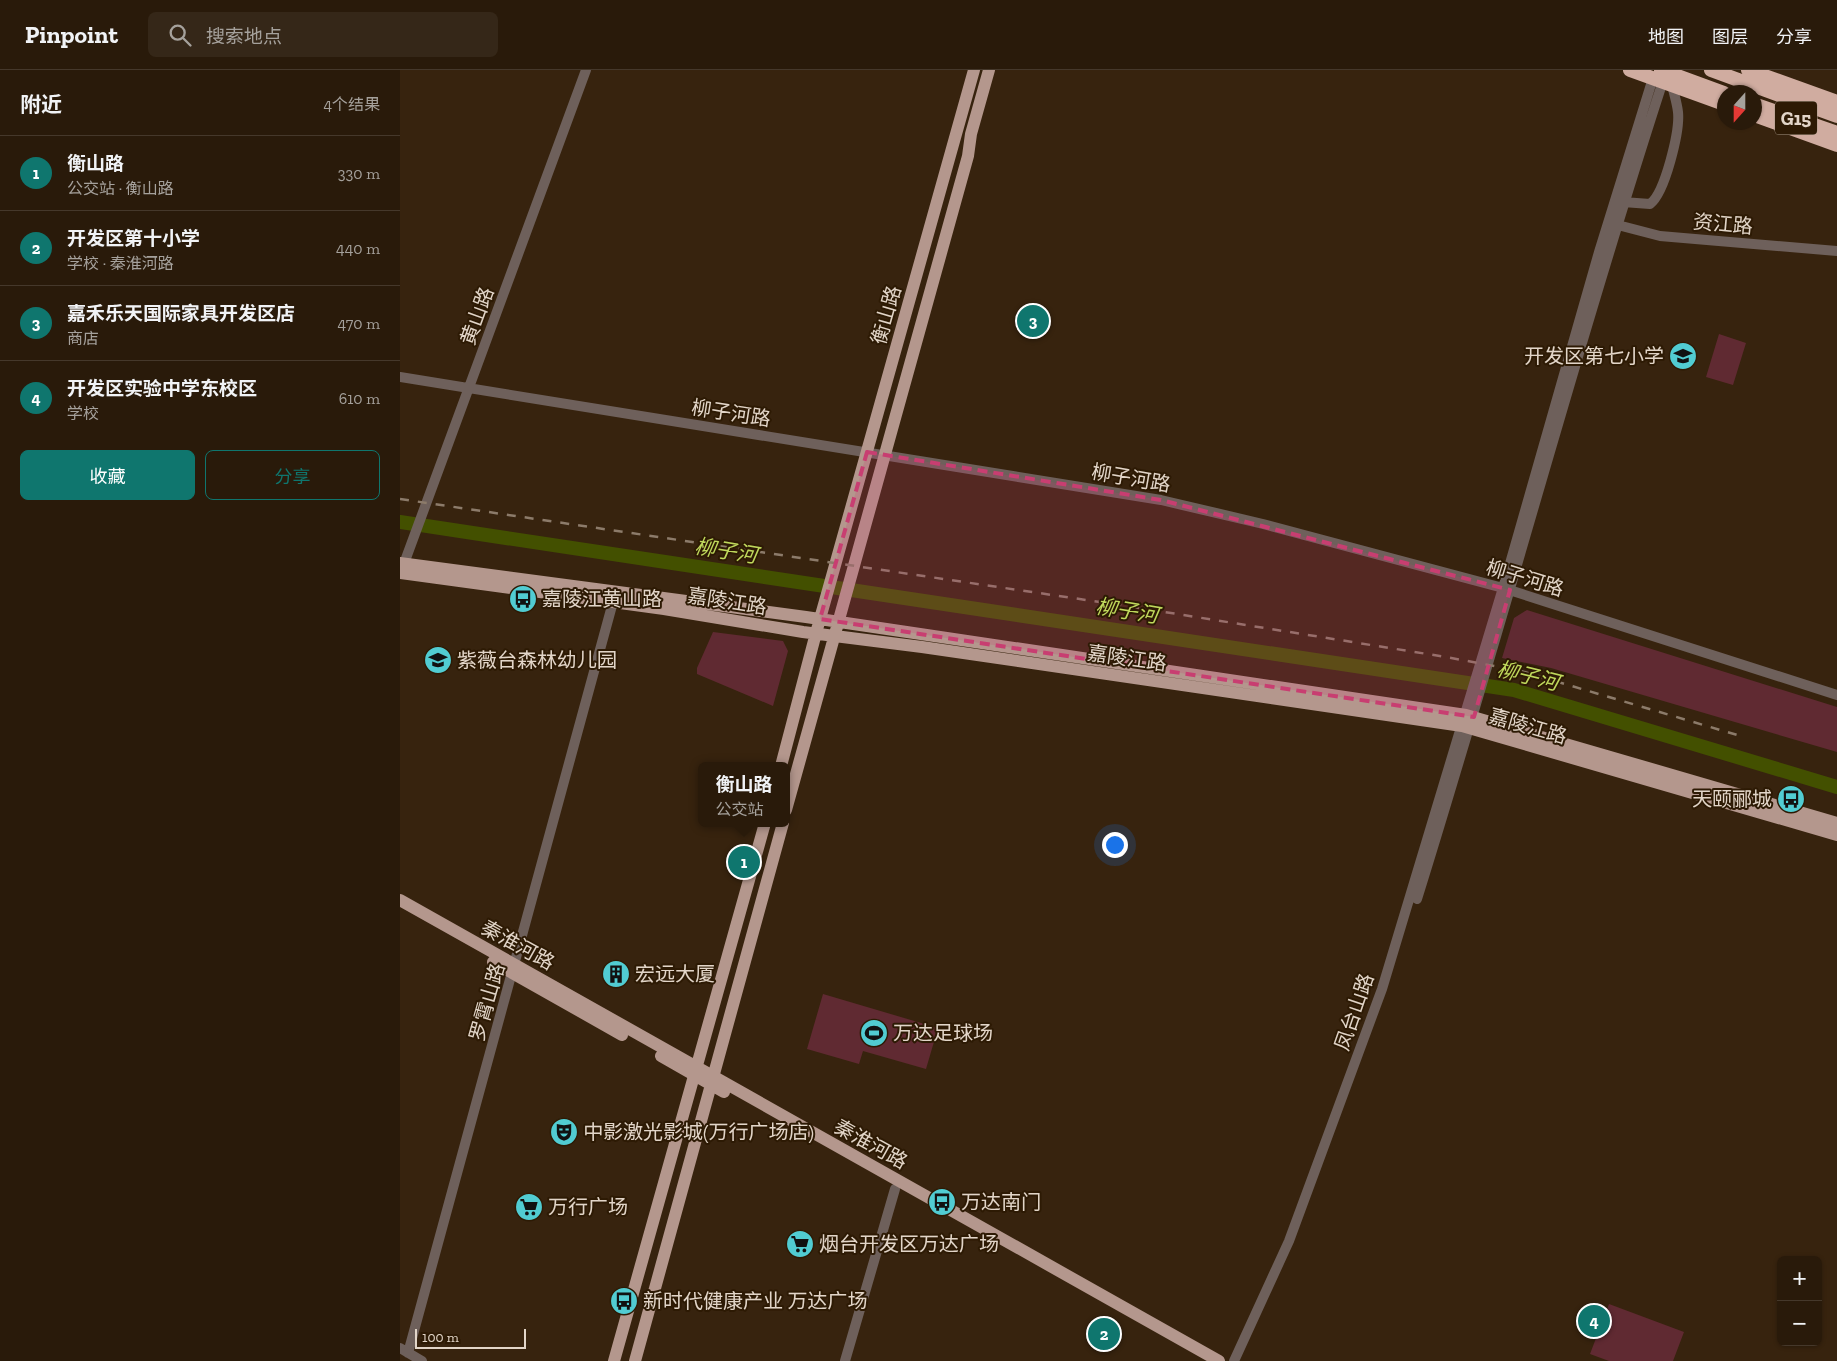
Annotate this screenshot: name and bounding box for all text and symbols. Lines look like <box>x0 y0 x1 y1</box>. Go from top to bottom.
search box <box>148 12 498 57</box>
text: Pinpoint <box>25 20 118 49</box>
icon: search <box>166 21 194 49</box>
text: 搜索地点 <box>206 25 282 48</box>
text: 地图 <box>1648 26 1684 48</box>
text: 图层 <box>1712 26 1748 48</box>
text: 分享 <box>1776 26 1812 48</box>
north arrow <box>1717 85 1762 130</box>
text: 附近 <box>20 92 62 117</box>
text: 4个结果 <box>323 95 380 114</box>
road number: G15 <box>1775 102 1817 134</box>
text: 衡山路 <box>67 152 124 175</box>
text: 1 <box>33 164 39 183</box>
text: 330 m <box>338 164 380 183</box>
text: 公交站 · 衡山路 <box>67 179 174 198</box>
street label: 资江路 <box>1692 209 1754 239</box>
text: 开发区第十小学 <box>67 227 200 250</box>
text: 2 <box>32 239 40 258</box>
text: 440 m <box>336 239 380 258</box>
text: 学校 · 秦淮河路 <box>67 254 174 273</box>
street label: 衡山路 <box>866 283 906 347</box>
street label: 黄山路 <box>455 284 499 348</box>
text: 嘉禾乐天国际家具开发区店 <box>67 302 295 325</box>
pin: 3 <box>1017 302 1049 340</box>
text: 3 <box>32 314 40 333</box>
text: 470 m <box>337 314 380 333</box>
text: 商店 <box>67 329 99 348</box>
school or university icon: 开发区第七小学 <box>1668 341 1698 371</box>
place label: 开发区第七小学 <box>1524 344 1664 368</box>
text: 开发区实验中学东校区 <box>67 377 257 400</box>
text: 4 <box>31 389 41 408</box>
text: 610 m <box>339 389 380 408</box>
street label: 柳子河路 <box>690 395 772 431</box>
text: 学校 <box>67 404 99 423</box>
button: 收藏 <box>20 450 195 500</box>
button: 分享 <box>205 450 380 500</box>
street label: 柳子河路 <box>1090 459 1172 497</box>
water label: 柳子河 <box>693 533 763 568</box>
street label: 柳子河路 <box>1483 555 1567 601</box>
street label: 嘉陵江路 <box>686 583 768 619</box>
bus stop icon: 嘉陵江黄山路 <box>508 584 538 614</box>
place label: 嘉陵江黄山路 <box>542 587 662 611</box>
water label: 柳子河 <box>1094 593 1164 628</box>
street label: 嘉陵江路 <box>1086 641 1168 675</box>
school or university icon: 紫薇台森林幼儿园 <box>423 645 453 675</box>
place label: 紫薇台森林幼儿园 <box>457 648 617 672</box>
water label: 柳子河 <box>1495 656 1566 696</box>
street label: 嘉陵江路 <box>1486 703 1570 749</box>
popup <box>698 762 790 827</box>
text: 衡山路 <box>715 773 773 796</box>
bus stop icon: 天颐郦城 <box>1776 784 1806 814</box>
place label: 天颐郦城 <box>1692 787 1772 811</box>
text: 公交站 <box>715 800 764 819</box>
your location <box>1102 832 1128 858</box>
pin: 1 <box>728 843 760 881</box>
street label: 秦淮河路 <box>477 915 559 975</box>
building icon: 宏远大厦 <box>601 959 631 989</box>
street label: 罗霄山路 <box>464 960 510 1044</box>
place label: 宏远大厦 <box>635 962 715 986</box>
street label: 凤台山路 <box>1330 970 1378 1054</box>
sports icon: 万达足球场 <box>859 1018 889 1048</box>
place label: 万达足球场 <box>893 1021 993 1045</box>
street label: 秦淮河路 <box>830 1114 912 1174</box>
theatre icon: 中影激光影城(万行广场店) <box>549 1117 579 1147</box>
place label: 中影激光影城(万行广场店) <box>583 1120 814 1144</box>
bus stop icon: 万达南门 <box>927 1187 957 1217</box>
place label: 万达南门 <box>961 1190 1041 1214</box>
supermarket icon: 万行广场 <box>514 1192 544 1222</box>
place label: 万行广场 <box>548 1195 628 1219</box>
supermarket icon: 烟台开发区万达广场 <box>785 1229 815 1259</box>
place label: 烟台开发区万达广场 <box>819 1232 999 1256</box>
map controls <box>1777 1256 1822 1346</box>
button: + <box>1777 1256 1822 1301</box>
bus stop icon: 新时代健康产业 万达广场 <box>609 1286 639 1316</box>
place label: 新时代健康产业 万达广场 <box>643 1289 868 1313</box>
button: − <box>1777 1301 1822 1346</box>
pin: 4 <box>1578 1302 1610 1340</box>
pin: 2 <box>1088 1315 1120 1353</box>
scale bar <box>415 1326 526 1349</box>
text: 100 m <box>422 1329 459 1346</box>

